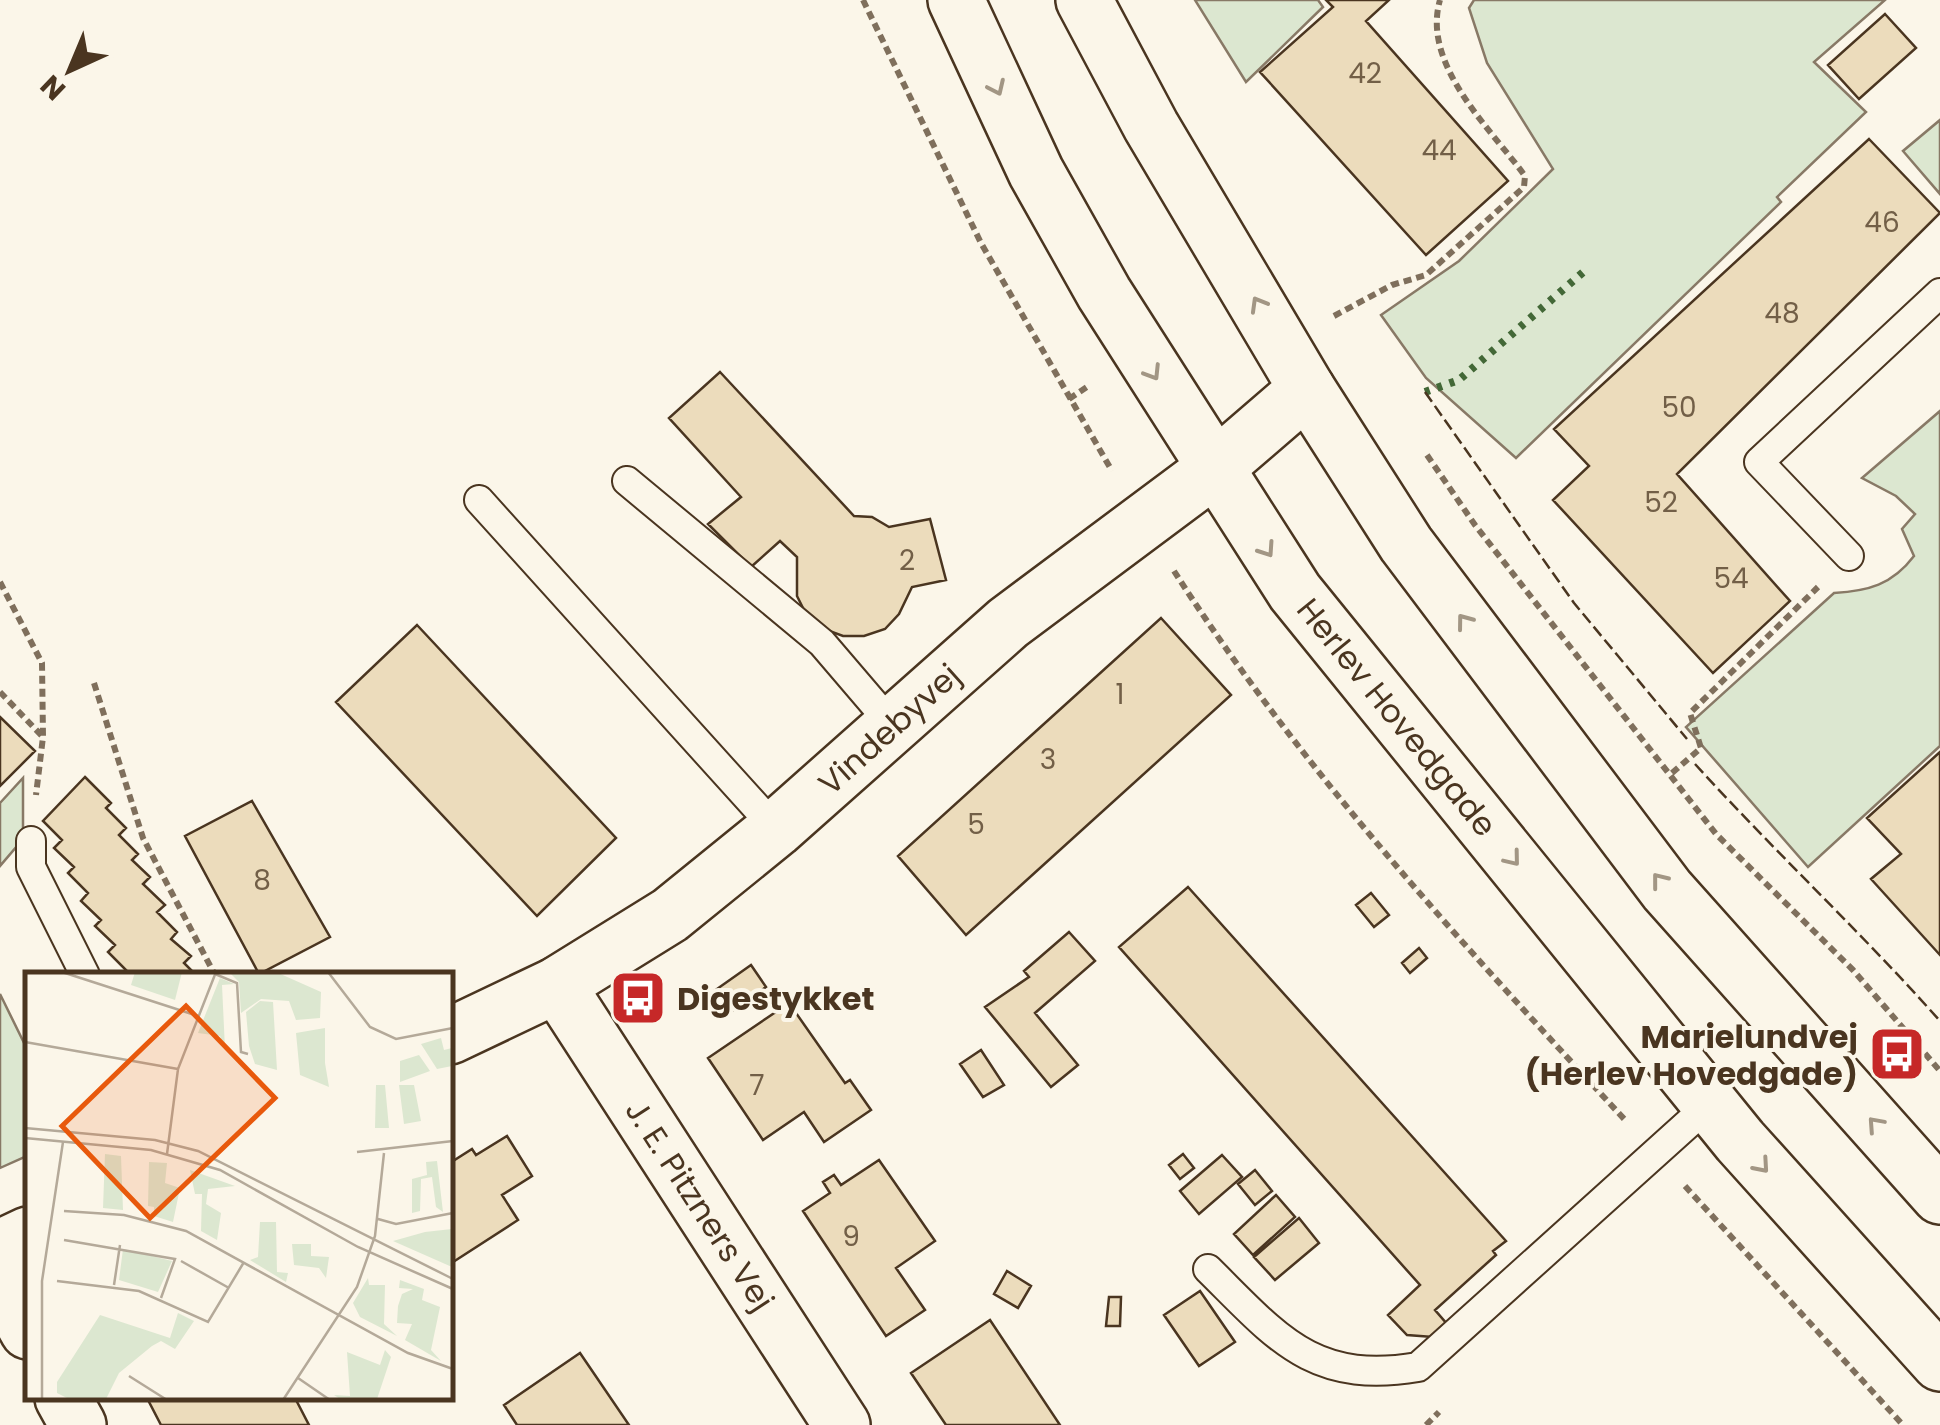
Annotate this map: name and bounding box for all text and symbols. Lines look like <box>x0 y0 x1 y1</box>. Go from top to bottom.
north arrow <box>20 20 120 120</box>
house number: 42 <box>1348 54 1382 93</box>
text: N <box>32 66 74 109</box>
one-way arrow <box>985 78 1005 96</box>
house number: 44 <box>1421 131 1457 170</box>
house number: 46 <box>1864 203 1900 242</box>
house number: 48 <box>1764 294 1800 333</box>
one-way arrow <box>1250 297 1270 315</box>
one-way arrow <box>1141 362 1160 380</box>
house number: 50 <box>1661 388 1697 427</box>
house number: 52 <box>1644 483 1678 522</box>
one-way arrow <box>1255 539 1273 558</box>
house number: 2 <box>899 541 915 580</box>
house number: 54 <box>1713 559 1749 598</box>
street label: Herlev Hovedgade <box>1287 588 1507 846</box>
one-way arrow <box>1458 614 1475 632</box>
street label: Vindebyvej <box>808 653 970 805</box>
house number: 1 <box>1116 675 1124 714</box>
house number: 3 <box>1040 740 1056 779</box>
house number: 5 <box>967 805 985 844</box>
one-way arrow <box>1501 848 1519 866</box>
house number: 8 <box>253 861 271 900</box>
one-way arrow <box>1654 874 1671 892</box>
bus stop icon: Digestykket <box>608 968 668 1028</box>
inset map <box>25 972 452 1400</box>
place label: Digestykket <box>677 976 874 1021</box>
place label: Marielundvej (Herlev Hovedgade) <box>1525 1014 1858 1096</box>
bus stop icon: Marielundvej (Herlev Hovedgade) <box>1867 1024 1927 1084</box>
house number: 7 <box>749 1066 765 1105</box>
street label: J. E. Pitzners Vej <box>615 1091 785 1319</box>
one-way arrow <box>1868 1117 1886 1136</box>
one-way arrow <box>1751 1154 1769 1172</box>
house number: 9 <box>842 1217 860 1256</box>

